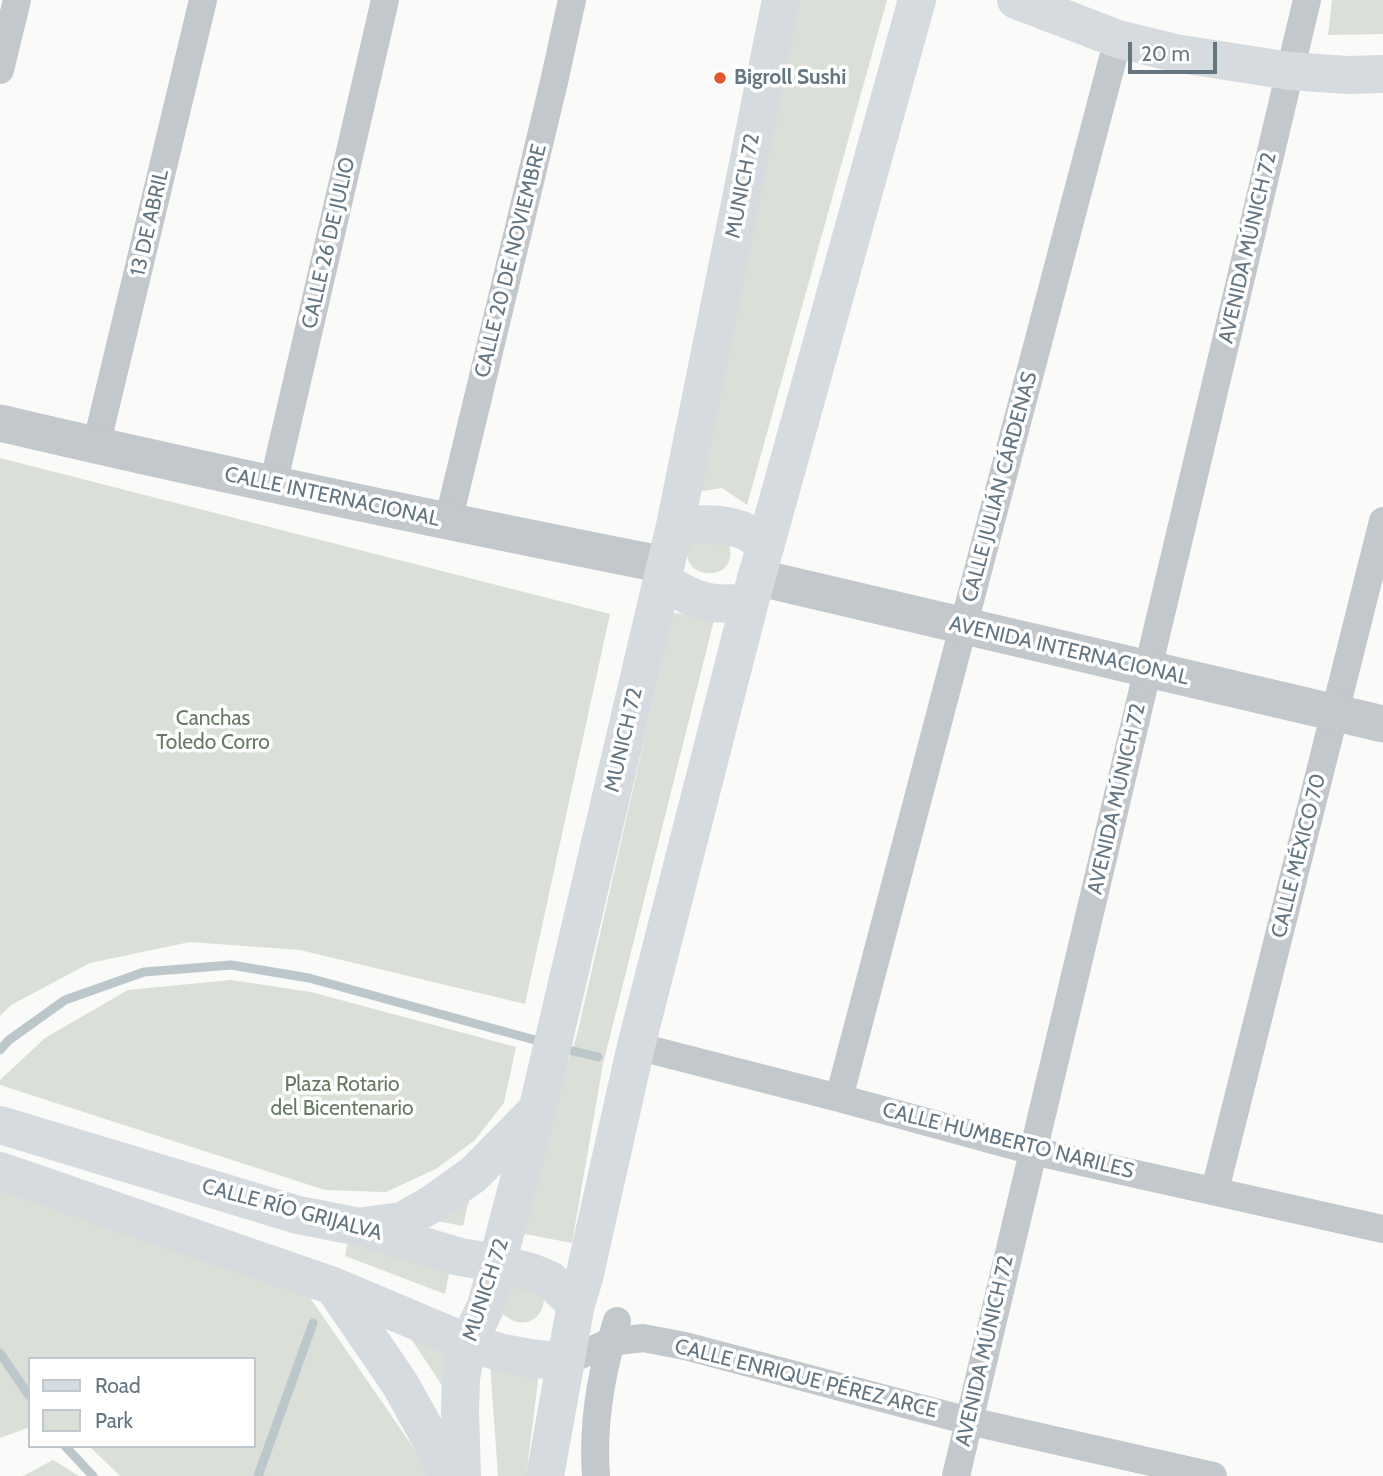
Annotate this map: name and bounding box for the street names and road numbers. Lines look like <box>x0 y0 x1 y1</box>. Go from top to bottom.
street label: MUNICH 72 <box>720 131 766 241</box>
street label: CALLE 20 DE NOVIEMBRE <box>470 142 552 380</box>
street label: AVENIDA MÚNICH 72 <box>1214 150 1282 346</box>
street label: CALLE 26 DE JULIO <box>297 155 361 331</box>
street label: 13 DE ABRIL <box>126 167 174 279</box>
street label: CALLE JULIÁN CÁRDENAS <box>957 369 1043 605</box>
street label: CALLE INTERNACIONAL <box>222 462 442 532</box>
street label: AVENIDA INTERNACIONAL <box>947 611 1191 691</box>
street label: MUNICH 72 <box>600 685 648 795</box>
street label: AVENIDA MÚNICH 72 <box>1083 701 1151 897</box>
street label: CALLE MÉXICO 70 <box>1266 771 1332 941</box>
street label: CALLE HUMBERTO NARILES <box>880 1098 1136 1184</box>
street label: CALLE RÍO GRIJALVA <box>199 1174 385 1246</box>
street label: MUNICH 72 <box>458 1236 514 1344</box>
street label: AVENIDA MÚNICH 72 <box>951 1253 1019 1449</box>
street label: CALLE ENRIQUE PÉREZ ARCE <box>672 1334 940 1424</box>

